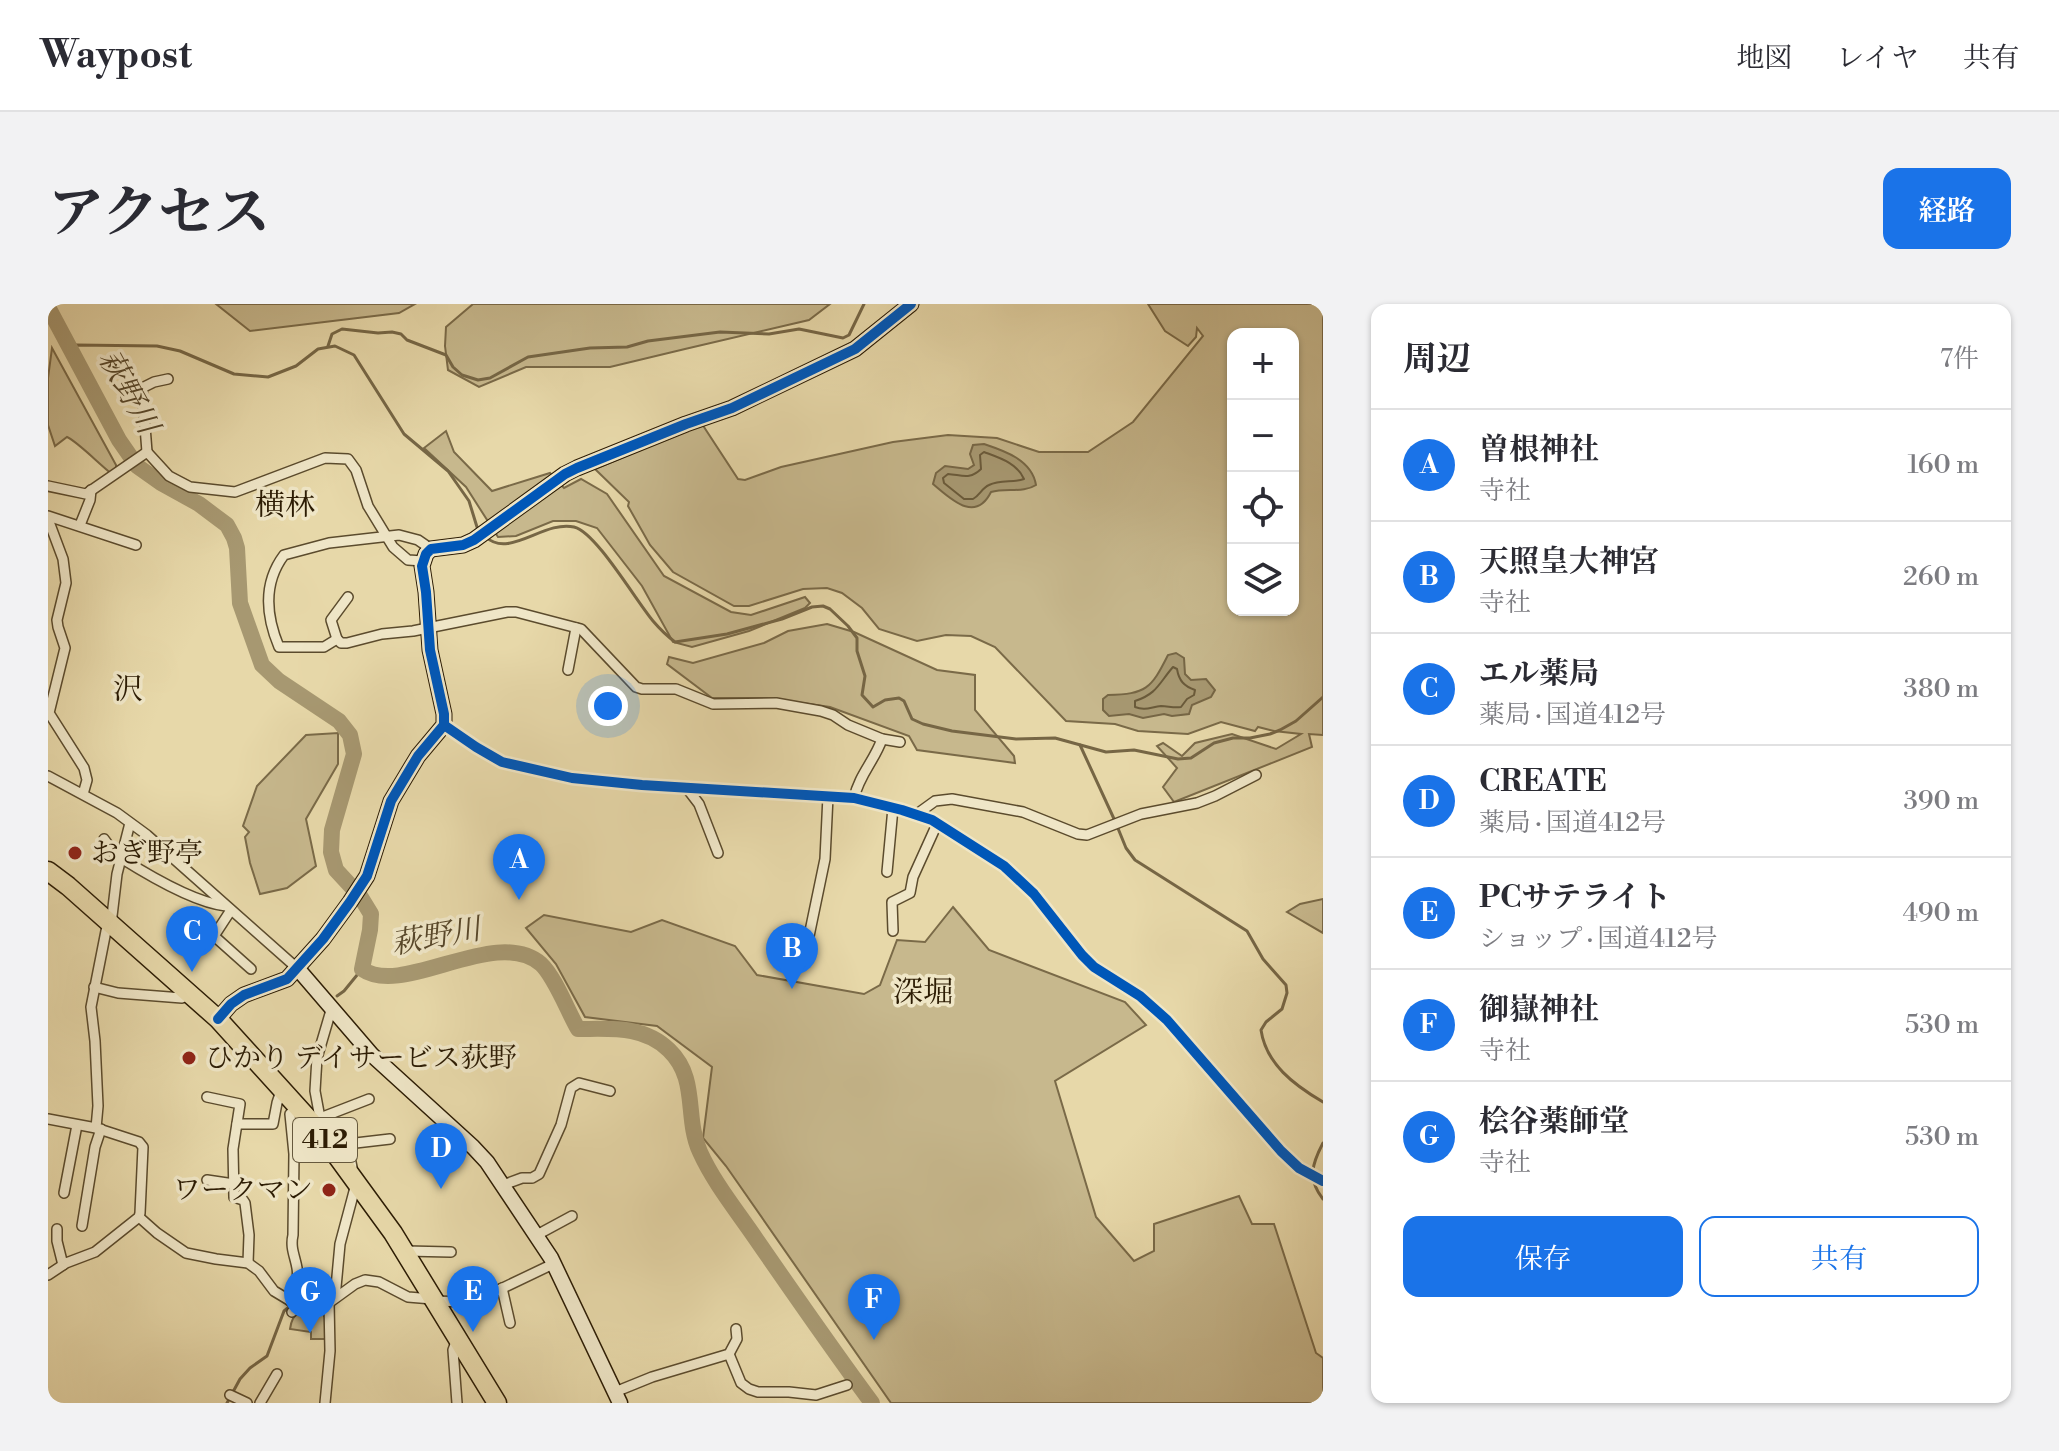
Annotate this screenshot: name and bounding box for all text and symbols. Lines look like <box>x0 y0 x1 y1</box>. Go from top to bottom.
text: Waypost <box>40 32 192 79</box>
text: 地図 <box>1736 41 1792 76</box>
text: レイヤ <box>1836 41 1919 76</box>
text: 共有 <box>1963 41 2019 76</box>
button: 経路 <box>1883 168 2011 249</box>
text: アクセス <box>48 179 270 249</box>
map controls <box>1227 328 1299 616</box>
button: + <box>1227 328 1299 400</box>
text: 周辺 <box>1403 339 1471 381</box>
water label: 萩野川 <box>90 343 168 443</box>
text: 7件 <box>1940 343 1979 375</box>
button: − <box>1227 400 1299 472</box>
text: 曽根神社 <box>1479 431 1599 469</box>
text: A <box>1420 449 1438 481</box>
text: 160 m <box>1908 449 1979 481</box>
button: locate <box>1227 472 1299 544</box>
text: 寺社 <box>1479 475 1531 507</box>
district label: 横林 <box>255 487 315 525</box>
text: 天照皇大神宮 <box>1479 543 1659 581</box>
button: layers <box>1227 544 1299 616</box>
text: B <box>1419 561 1439 593</box>
text: 260 m <box>1903 561 1979 593</box>
text: 寺社 <box>1479 587 1531 619</box>
text: エル薬局 <box>1479 655 1599 693</box>
district label: 沢 <box>113 671 143 709</box>
text: C <box>1420 673 1438 705</box>
text: 380 m <box>1903 673 1979 705</box>
your location <box>588 686 628 726</box>
text: 薬局 · 国道412号 <box>1479 699 1666 731</box>
text: CREATE <box>1479 763 1607 801</box>
text: D <box>1419 785 1439 817</box>
text: 390 m <box>1904 785 1979 817</box>
text: 薬局 · 国道412号 <box>1479 807 1666 839</box>
pin: A <box>493 834 545 900</box>
place label: おぎ野亭 <box>91 836 203 871</box>
marker: おぎ野亭 <box>66 844 84 862</box>
text: PCサテライト <box>1479 879 1670 917</box>
text: E <box>1420 897 1438 929</box>
text: 490 m <box>1902 897 1979 929</box>
pin: C <box>166 906 218 972</box>
water label: 萩野川 <box>388 910 487 964</box>
pin: B <box>766 923 818 989</box>
text: ショップ · 国道412号 <box>1479 923 1718 955</box>
district label: 深堀 <box>893 974 953 1012</box>
text: 御嶽神社 <box>1479 991 1599 1029</box>
text: F <box>1420 1009 1438 1041</box>
text: 530 m <box>1905 1009 1979 1041</box>
text: 寺社 <box>1479 1035 1531 1067</box>
place label: ひかり デイサービス荻野 <box>205 1041 517 1076</box>
marker: ひかり デイサービス荻野 <box>180 1049 198 1067</box>
text: 桧谷薬師堂 <box>1479 1103 1629 1141</box>
road number: 412 <box>293 1118 357 1162</box>
text: G <box>1419 1121 1439 1153</box>
text: 530 m <box>1905 1121 1979 1153</box>
pin: D <box>415 1123 467 1189</box>
text: 寺社 <box>1479 1147 1531 1179</box>
place label: ワークマン <box>173 1173 313 1208</box>
marker: ワークマン <box>320 1181 338 1199</box>
button: 保存 <box>1403 1216 1683 1297</box>
button: 共有 <box>1699 1216 1979 1297</box>
pin: E <box>447 1266 499 1332</box>
pin: G <box>284 1267 336 1333</box>
pin: F <box>848 1274 900 1340</box>

